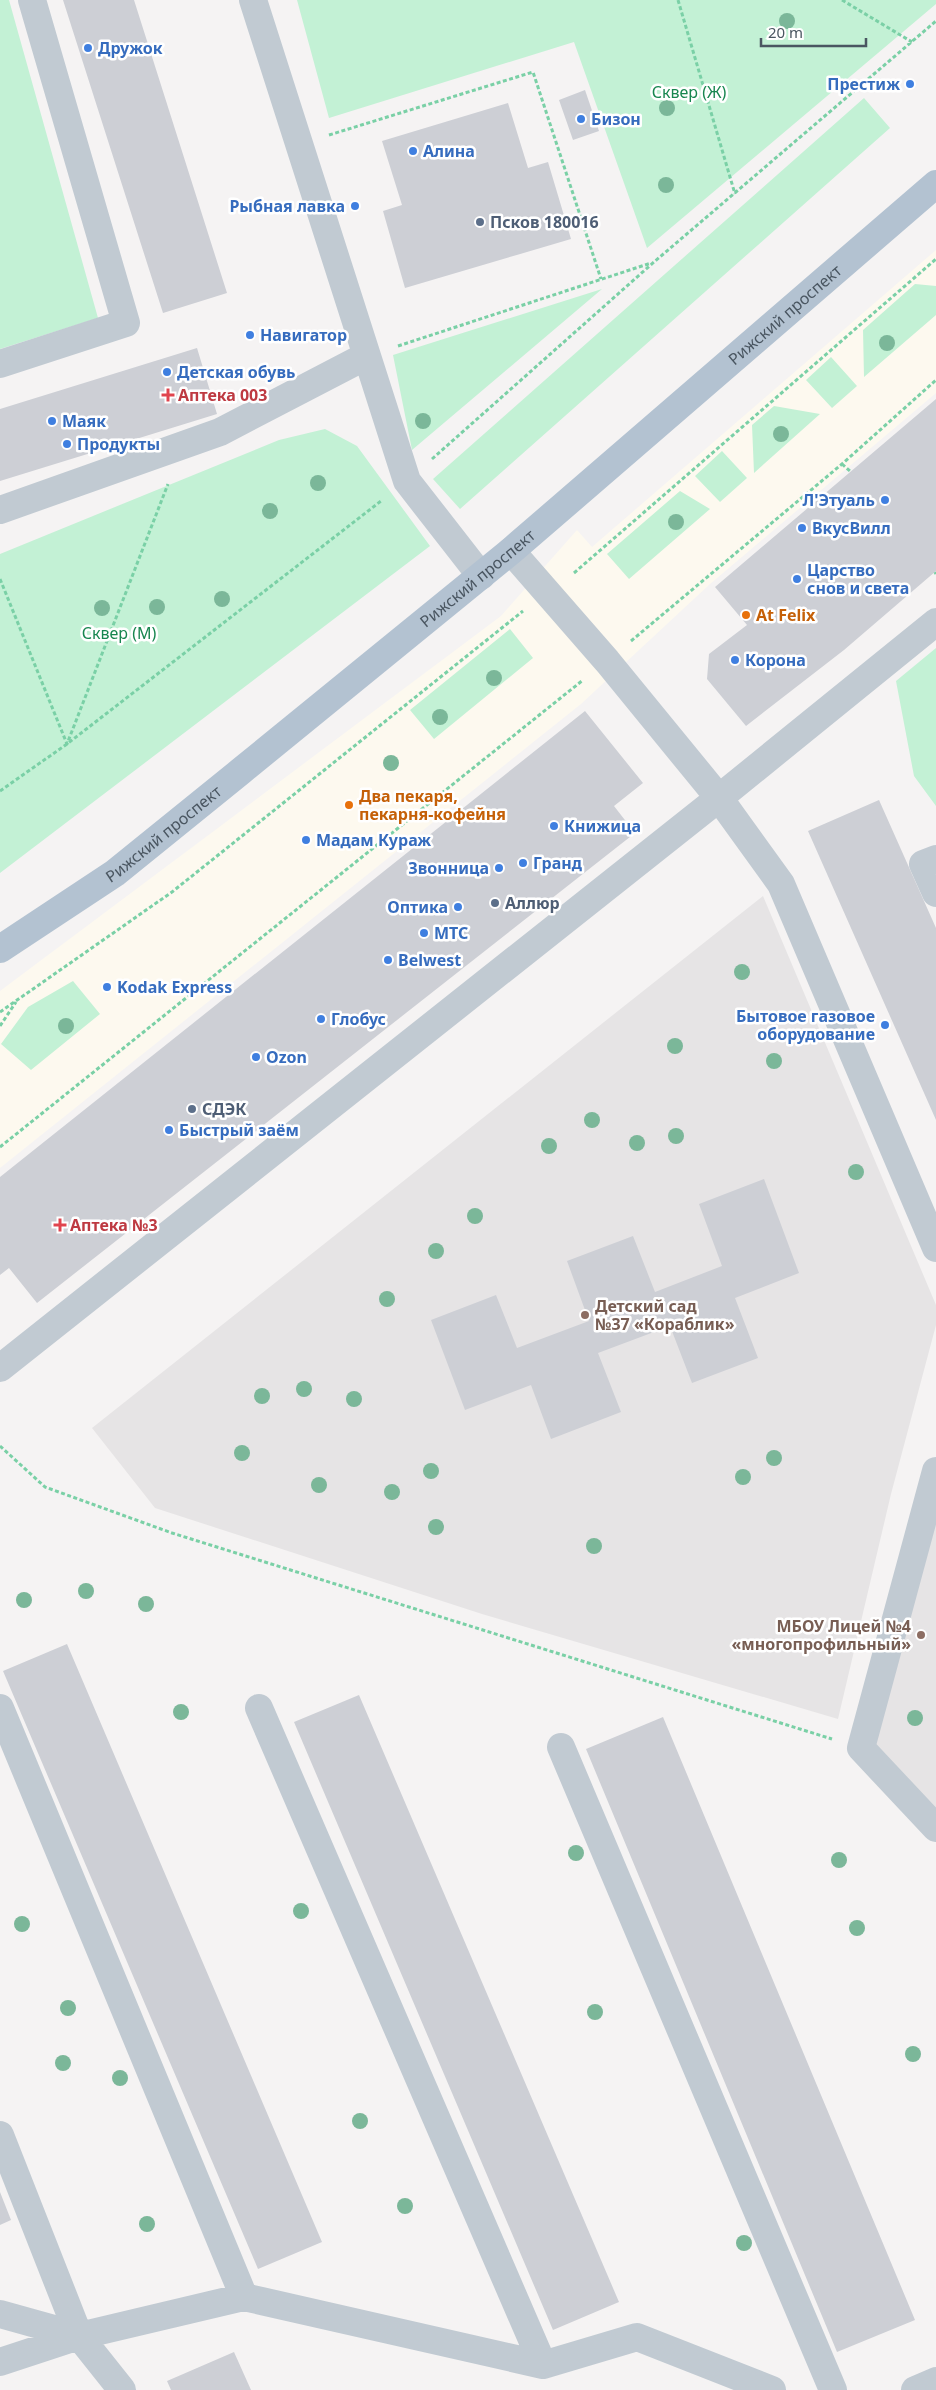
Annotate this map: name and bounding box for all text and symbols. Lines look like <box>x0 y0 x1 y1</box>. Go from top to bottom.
scale bar <box>761 15 866 47</box>
text: 20 m <box>768 22 803 42</box>
place label: Дружок <box>98 37 163 59</box>
marker: Дружок <box>82 42 94 54</box>
place label: Престиж <box>827 73 900 95</box>
marker: Престиж <box>904 78 916 90</box>
park label: Сквер (Ж) <box>652 81 726 103</box>
place label: Бизон <box>591 108 641 130</box>
marker: Бизон <box>575 113 587 125</box>
place label: Алина <box>423 140 475 162</box>
marker: Алина <box>407 145 419 157</box>
place label: Рыбная лавка <box>229 195 345 217</box>
marker: Рыбная лавка <box>349 200 361 212</box>
place label: Псков 180016 <box>490 211 599 233</box>
marker: Псков 180016 <box>474 216 486 228</box>
street label: Рижский проспект <box>723 259 847 370</box>
place label: Навигатор <box>260 324 347 346</box>
marker: Навигатор <box>244 329 256 341</box>
place label: Детская обувь <box>177 361 295 383</box>
marker: Детская обувь <box>161 366 173 378</box>
place label: Аптека 003 <box>178 384 267 406</box>
marker: Аптека 003 <box>162 389 174 401</box>
place label: Маяк <box>62 410 106 432</box>
marker: Маяк <box>46 415 58 427</box>
place label: Продукты <box>77 433 160 455</box>
marker: Продукты <box>61 438 73 450</box>
place label: Л'Этуаль <box>803 489 875 511</box>
marker: Л'Этуаль <box>879 494 891 506</box>
place label: ВкусВилл <box>812 517 891 539</box>
marker: ВкусВилл <box>796 522 808 534</box>
street label: Рижский проспект <box>415 524 540 632</box>
place label: Царство снов и света <box>807 559 909 599</box>
marker: Царство снов и света <box>791 573 803 585</box>
place label: At Felix <box>756 604 816 626</box>
marker: At Felix <box>740 609 752 621</box>
park label: Сквер (М) <box>82 622 156 644</box>
place label: Корона <box>745 649 806 671</box>
marker: Корона <box>729 654 741 666</box>
street label: Рижский проспект <box>101 780 226 887</box>
place label: Два пекаря, пекарня-кофейня <box>359 785 506 825</box>
marker: Два пекаря, пекарня-кофейня <box>343 799 355 811</box>
place label: Книжица <box>564 815 641 837</box>
marker: Книжица <box>548 820 560 832</box>
place label: Мадам Кураж <box>316 829 431 851</box>
marker: Мадам Кураж <box>300 834 312 846</box>
place label: Гранд <box>533 852 583 874</box>
place label: Звонница <box>408 857 489 879</box>
marker: Гранд <box>517 857 529 869</box>
marker: Звонница <box>493 862 505 874</box>
place label: Аллюр <box>505 892 560 914</box>
place label: Оптика <box>387 896 448 918</box>
marker: Аллюр <box>489 897 501 909</box>
marker: Оптика <box>452 901 464 913</box>
place label: МТС <box>434 922 468 944</box>
marker: МТС <box>418 927 430 939</box>
place label: Belwest <box>398 949 461 971</box>
marker: Belwest <box>382 954 394 966</box>
place label: Kodak Express <box>117 976 232 998</box>
marker: Kodak Express <box>101 981 113 993</box>
place label: Бытовое газовое оборудование <box>736 1005 875 1045</box>
place label: Глобус <box>331 1008 386 1030</box>
marker: Глобус <box>315 1013 327 1025</box>
marker: Бытовое газовое оборудование <box>879 1019 891 1031</box>
place label: Ozon <box>266 1046 307 1068</box>
marker: Ozon <box>250 1051 262 1063</box>
place label: СДЭК <box>202 1098 247 1120</box>
marker: СДЭК <box>186 1103 198 1115</box>
place label: Быстрый заём <box>179 1119 299 1141</box>
marker: Быстрый заём <box>163 1124 175 1136</box>
place label: Аптека №3 <box>70 1214 158 1236</box>
marker: Аптека №3 <box>54 1219 66 1231</box>
place label: Детский сад №37 «Кораблик» <box>595 1295 735 1335</box>
marker: Детский сад №37 «Кораблик» <box>579 1309 591 1321</box>
place label: МБОУ Лицей №4 «многопрофильный» <box>732 1615 911 1655</box>
marker: МБОУ Лицей №4 «многопрофильный» <box>915 1629 927 1641</box>

